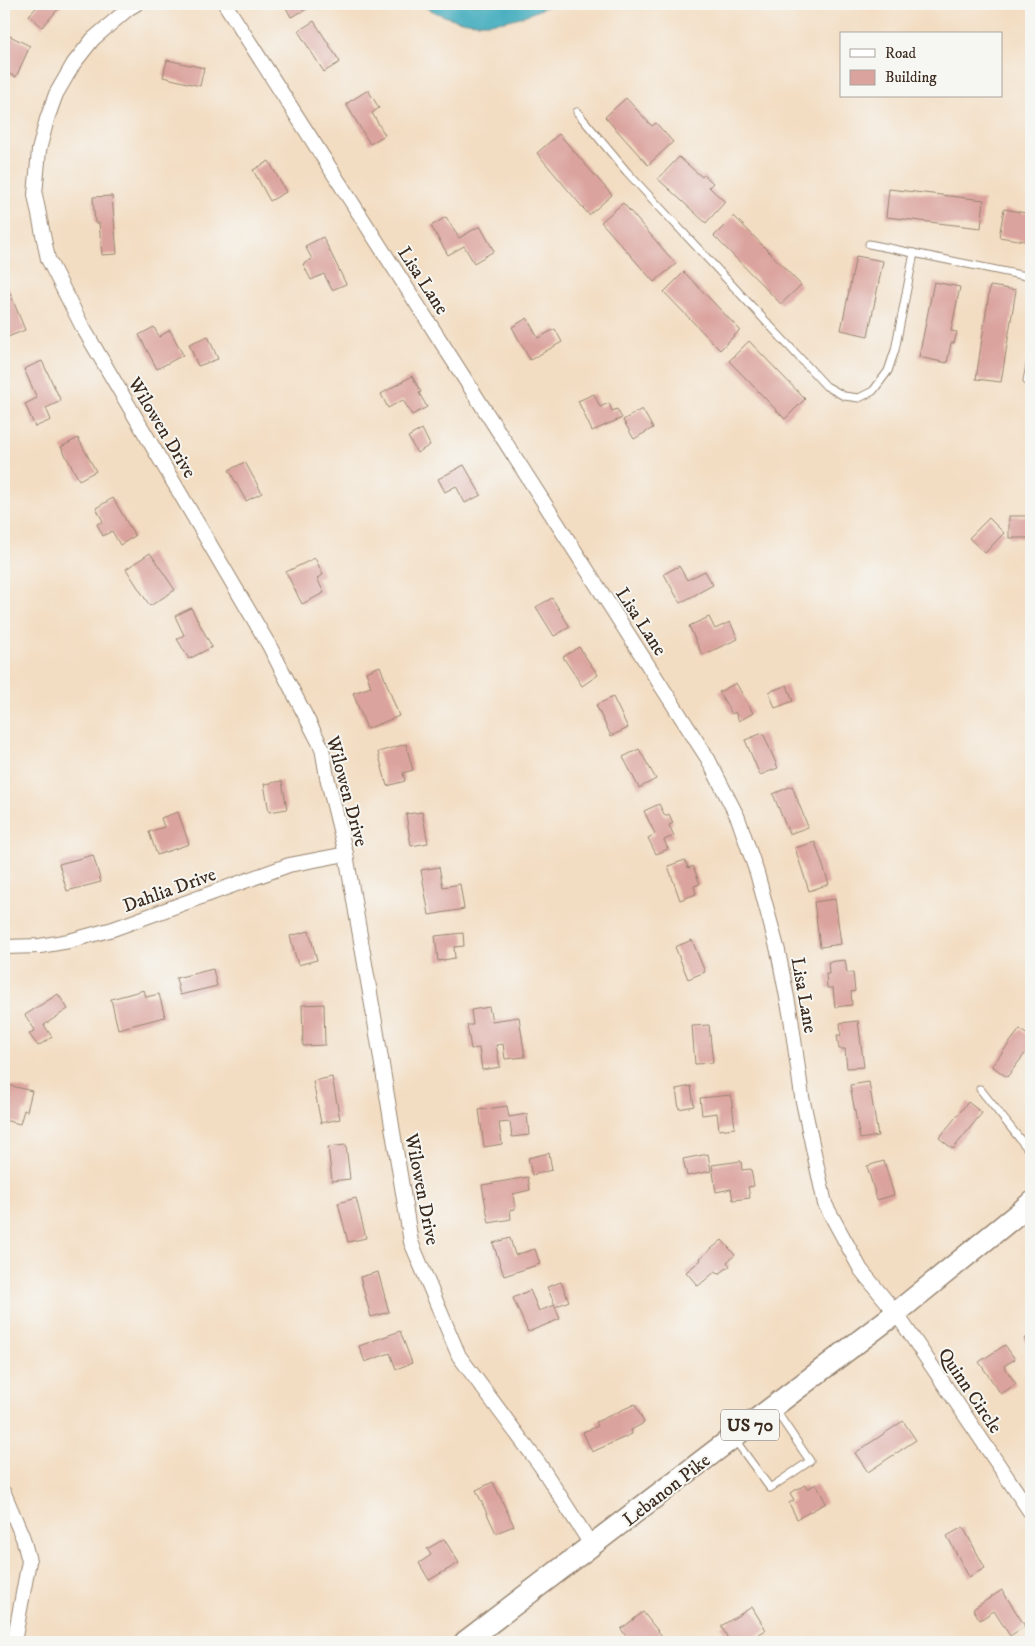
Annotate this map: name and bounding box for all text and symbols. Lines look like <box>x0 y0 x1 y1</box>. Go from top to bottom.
legend <box>840 32 1002 98</box>
text: Road <box>885 44 917 63</box>
text: Building <box>885 68 937 87</box>
street label: Lisa Lane <box>392 242 453 319</box>
street label: Wilowen Drive <box>122 372 201 482</box>
street label: Lisa Lane <box>610 583 671 660</box>
street label: Wilowen Drive <box>321 733 372 849</box>
street label: Dahlia Drive <box>120 863 219 918</box>
street label: Lisa Lane <box>786 956 822 1035</box>
street label: Wilowen Drive <box>399 1130 444 1247</box>
street label: Quinn Circle <box>933 1344 1007 1438</box>
road number: US 70 <box>721 1410 779 1440</box>
street label: Lebanon Pike <box>619 1449 715 1531</box>

